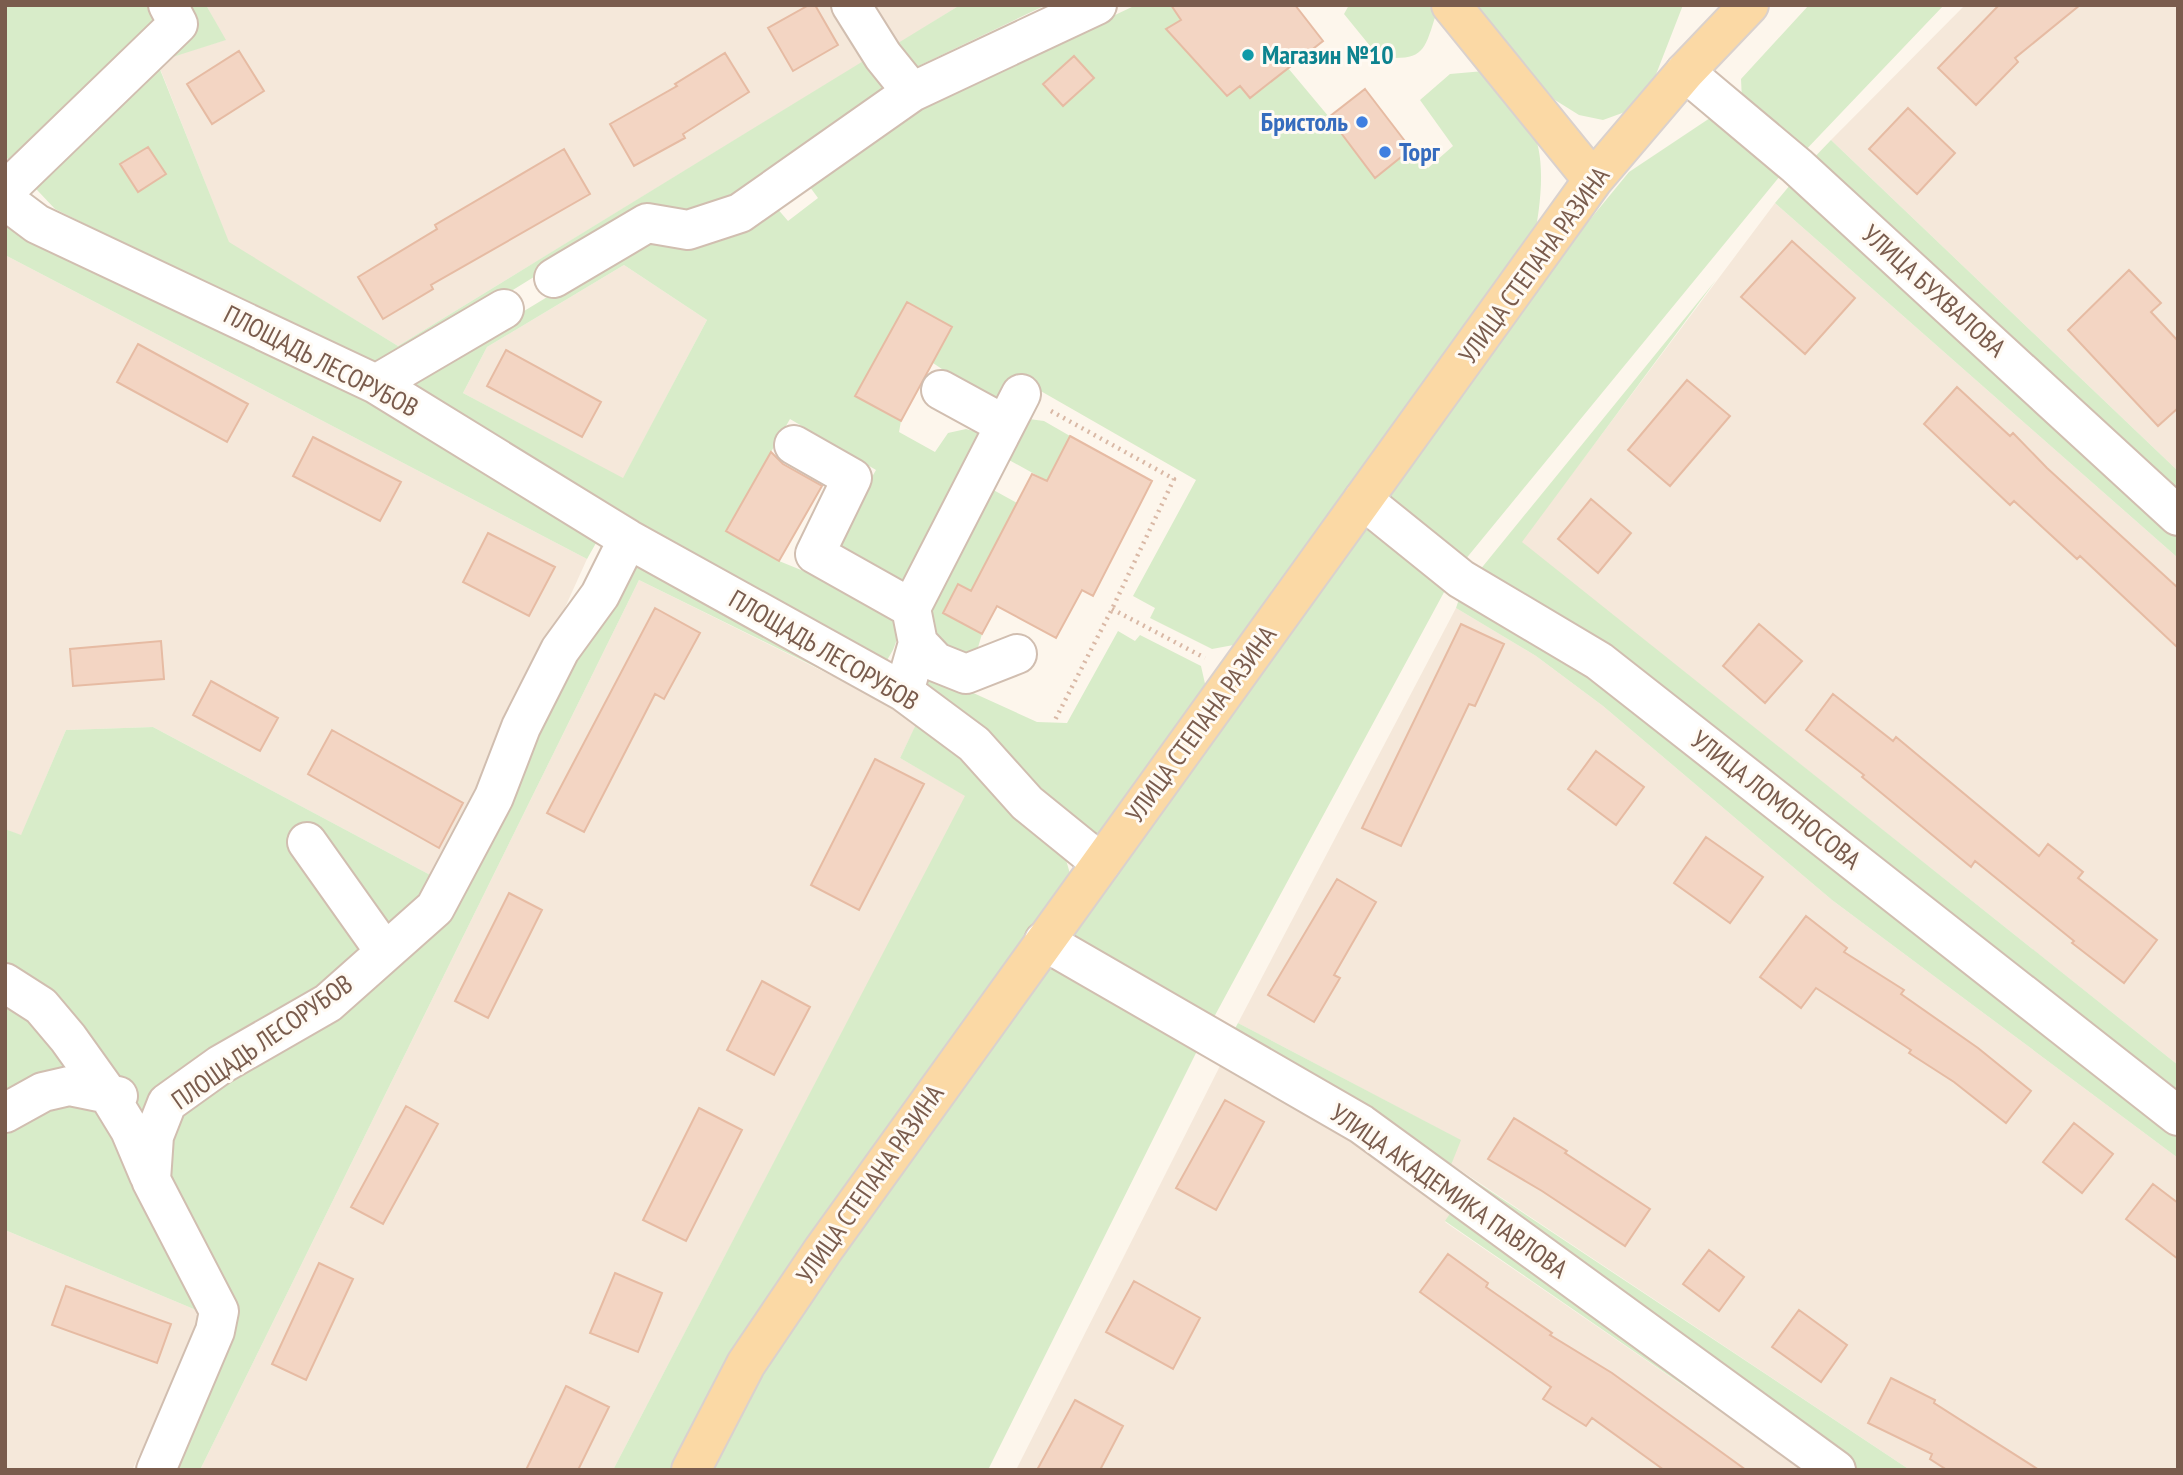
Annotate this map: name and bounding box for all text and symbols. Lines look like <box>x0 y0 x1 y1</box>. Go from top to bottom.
place label: Магазин №10 <box>1262 38 1394 71</box>
marker: Магазин №10 <box>1240 47 1256 63</box>
place label: Бристоль <box>1261 105 1348 138</box>
marker: Бристоль <box>1354 114 1370 130</box>
place label: Торг <box>1399 135 1441 168</box>
marker: Торг <box>1377 144 1393 160</box>
street label: УЛИЦА СТЕПАНА РАЗИНА <box>1451 159 1616 370</box>
street label: УЛИЦА БУХВАЛОВА <box>1856 217 2014 364</box>
street label: ПЛОЩАДЬ ЛЕСОРУБОВ <box>219 297 424 424</box>
street label: ПЛОЩАДЬ ЛЕСОРУБОВ <box>724 582 925 717</box>
street label: УЛИЦА СТЕПАНА РАЗИНА <box>1118 618 1283 829</box>
street label: УЛИЦА ЛОМОНОСОВА <box>1685 723 1868 877</box>
street label: ПЛОЩАДЬ ЛЕСОРУБОВ <box>165 967 359 1116</box>
street label: УЛИЦА СТЕПАНА РАЗИНА <box>789 1077 951 1289</box>
street label: УЛИЦА АКАДЕМИКА ПАВЛОВА <box>1324 1096 1575 1285</box>

